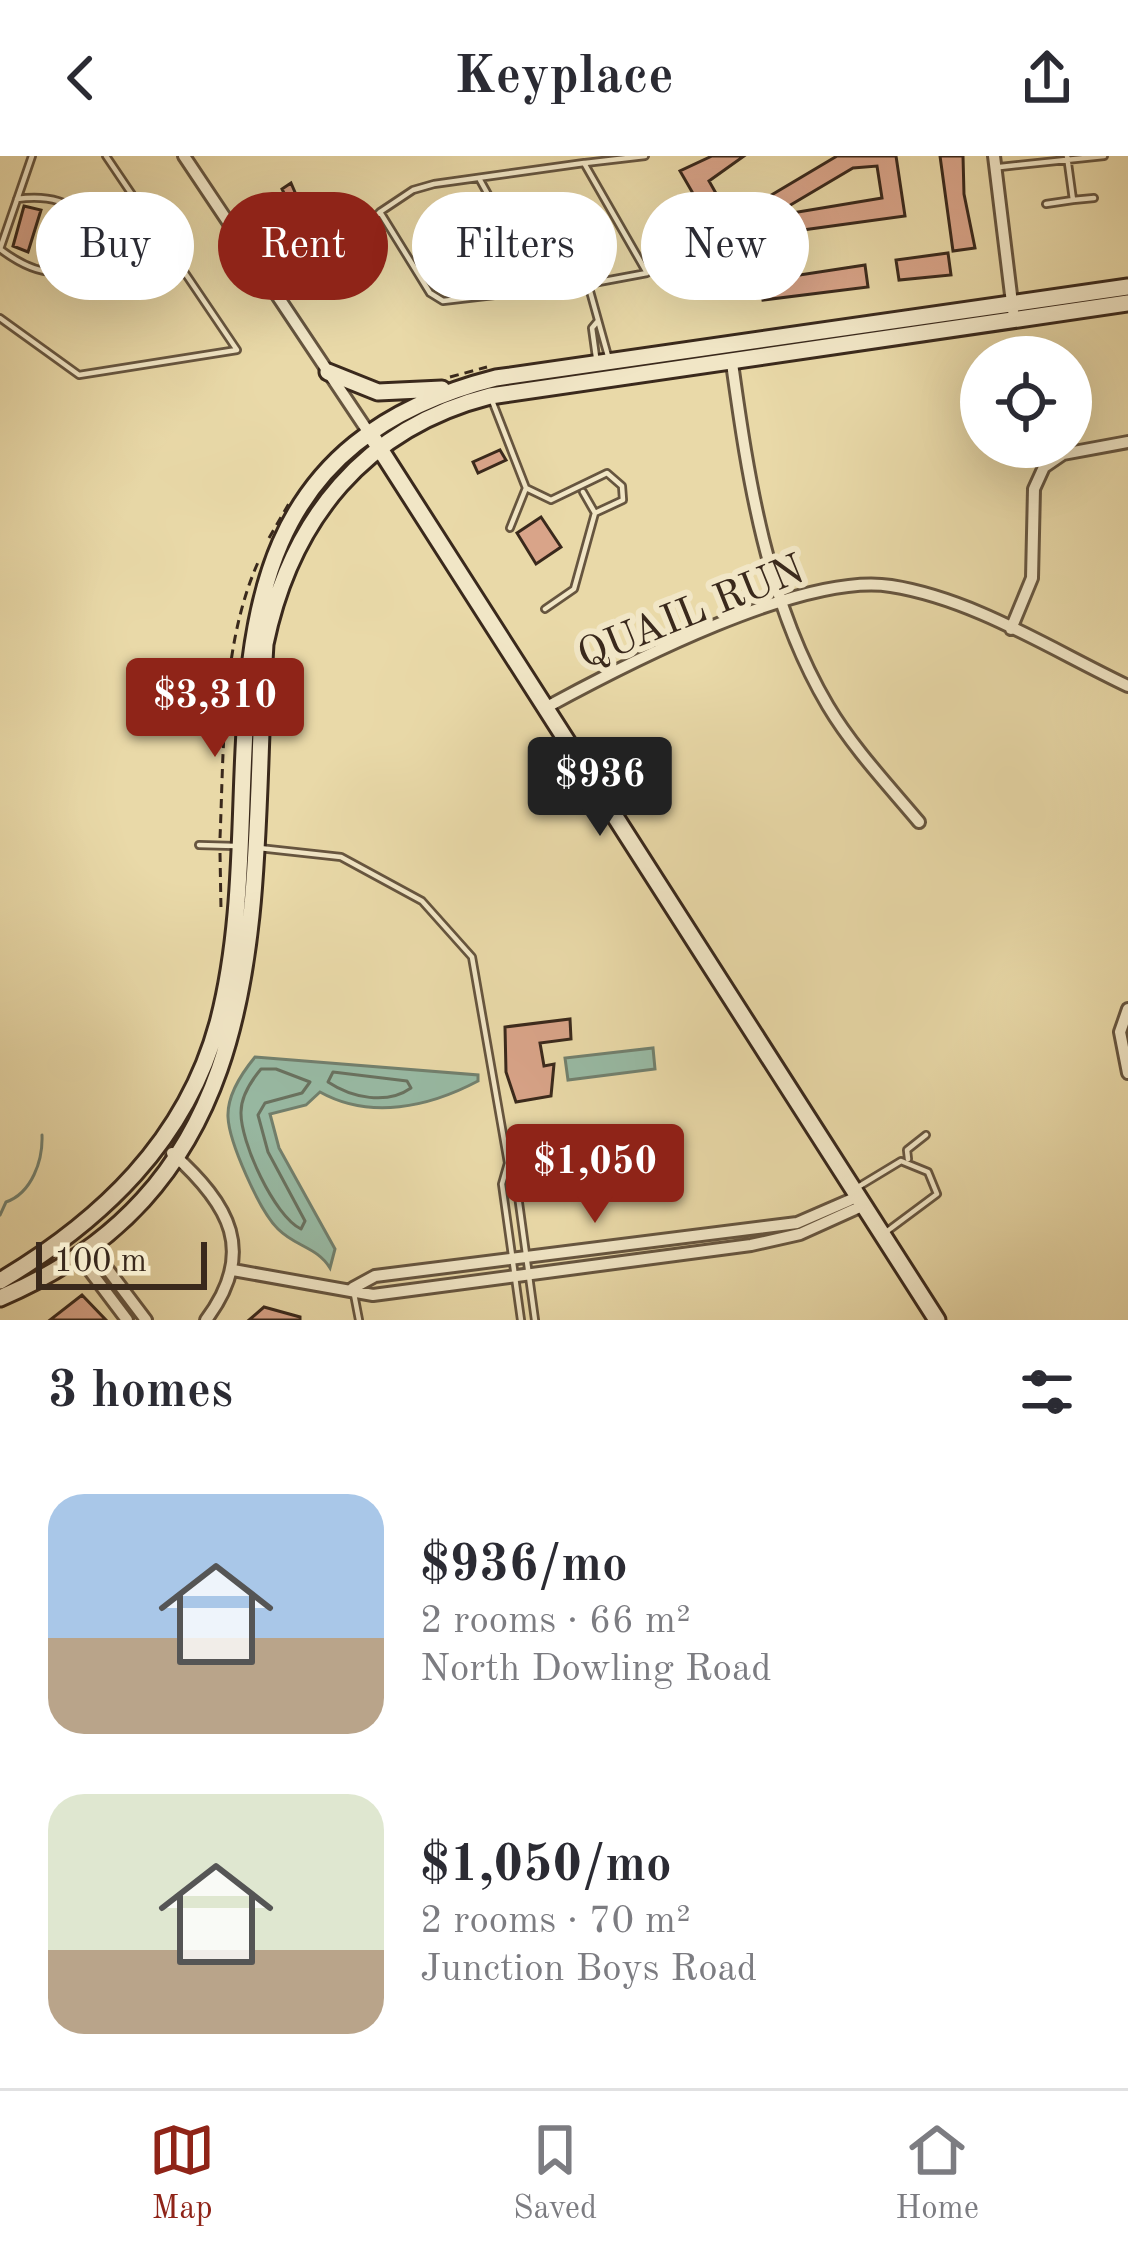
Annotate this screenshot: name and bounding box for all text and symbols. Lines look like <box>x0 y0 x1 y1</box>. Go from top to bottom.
icon: back <box>48 45 114 111</box>
icon: share <box>1014 45 1080 111</box>
text: Keyplace <box>454 51 674 105</box>
chip: Buy <box>36 192 194 300</box>
chip: Rent <box>218 192 388 300</box>
chip: Filters <box>412 192 617 300</box>
chip: New <box>641 192 809 300</box>
map controls <box>960 336 1092 468</box>
button: locate <box>960 336 1092 468</box>
street label: QUAIL RUN <box>572 549 811 678</box>
pin: $3,310 <box>117 658 313 760</box>
text: $3,310 <box>153 677 277 716</box>
pin: $936 <box>529 737 671 839</box>
text: $936 <box>555 756 645 795</box>
pin: $1,050 <box>497 1124 693 1226</box>
text: $1,050 <box>533 1143 657 1182</box>
scale bar <box>36 1236 207 1289</box>
text: 100 m <box>54 1246 147 1279</box>
icon: filters <box>1014 1359 1080 1425</box>
text: 3 homes <box>48 1367 233 1418</box>
text: $936/mo <box>420 1541 628 1592</box>
icon: home <box>144 1542 288 1686</box>
text: 2 rooms · 66 m² <box>420 1602 691 1641</box>
text: North Dowling Road <box>420 1650 772 1689</box>
text: $1,050/mo <box>420 1841 672 1892</box>
icon: home <box>144 1842 288 1986</box>
text: 2 rooms · 70 m² <box>420 1902 691 1941</box>
text: Junction Boys Road <box>420 1950 757 1989</box>
tab: Map <box>149 2117 215 2230</box>
tab: Saved <box>513 2117 597 2230</box>
tab: Home <box>895 2117 979 2230</box>

